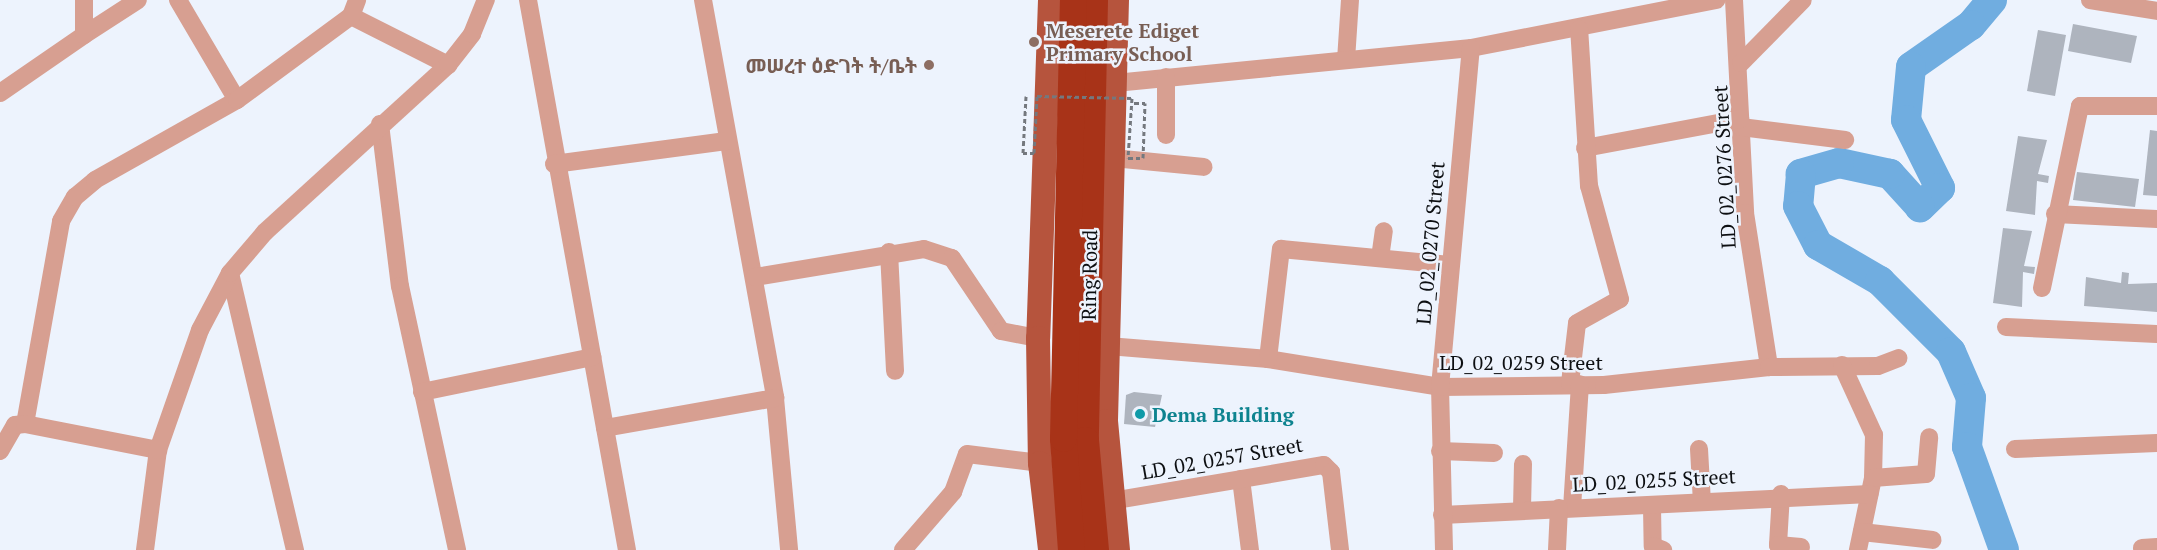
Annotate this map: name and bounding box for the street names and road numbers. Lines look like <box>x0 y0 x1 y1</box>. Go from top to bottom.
street label: LD_02_0276 Street <box>1708 85 1740 249</box>
street label: LD_02_0270 Street <box>1411 160 1449 326</box>
street label: Ring Road <box>1076 229 1102 321</box>
street label: LD_02_0259 Street <box>1439 350 1603 374</box>
street label: LD_02_0257 Street <box>1139 432 1305 484</box>
street label: LD_02_0255 Street <box>1572 464 1736 496</box>

